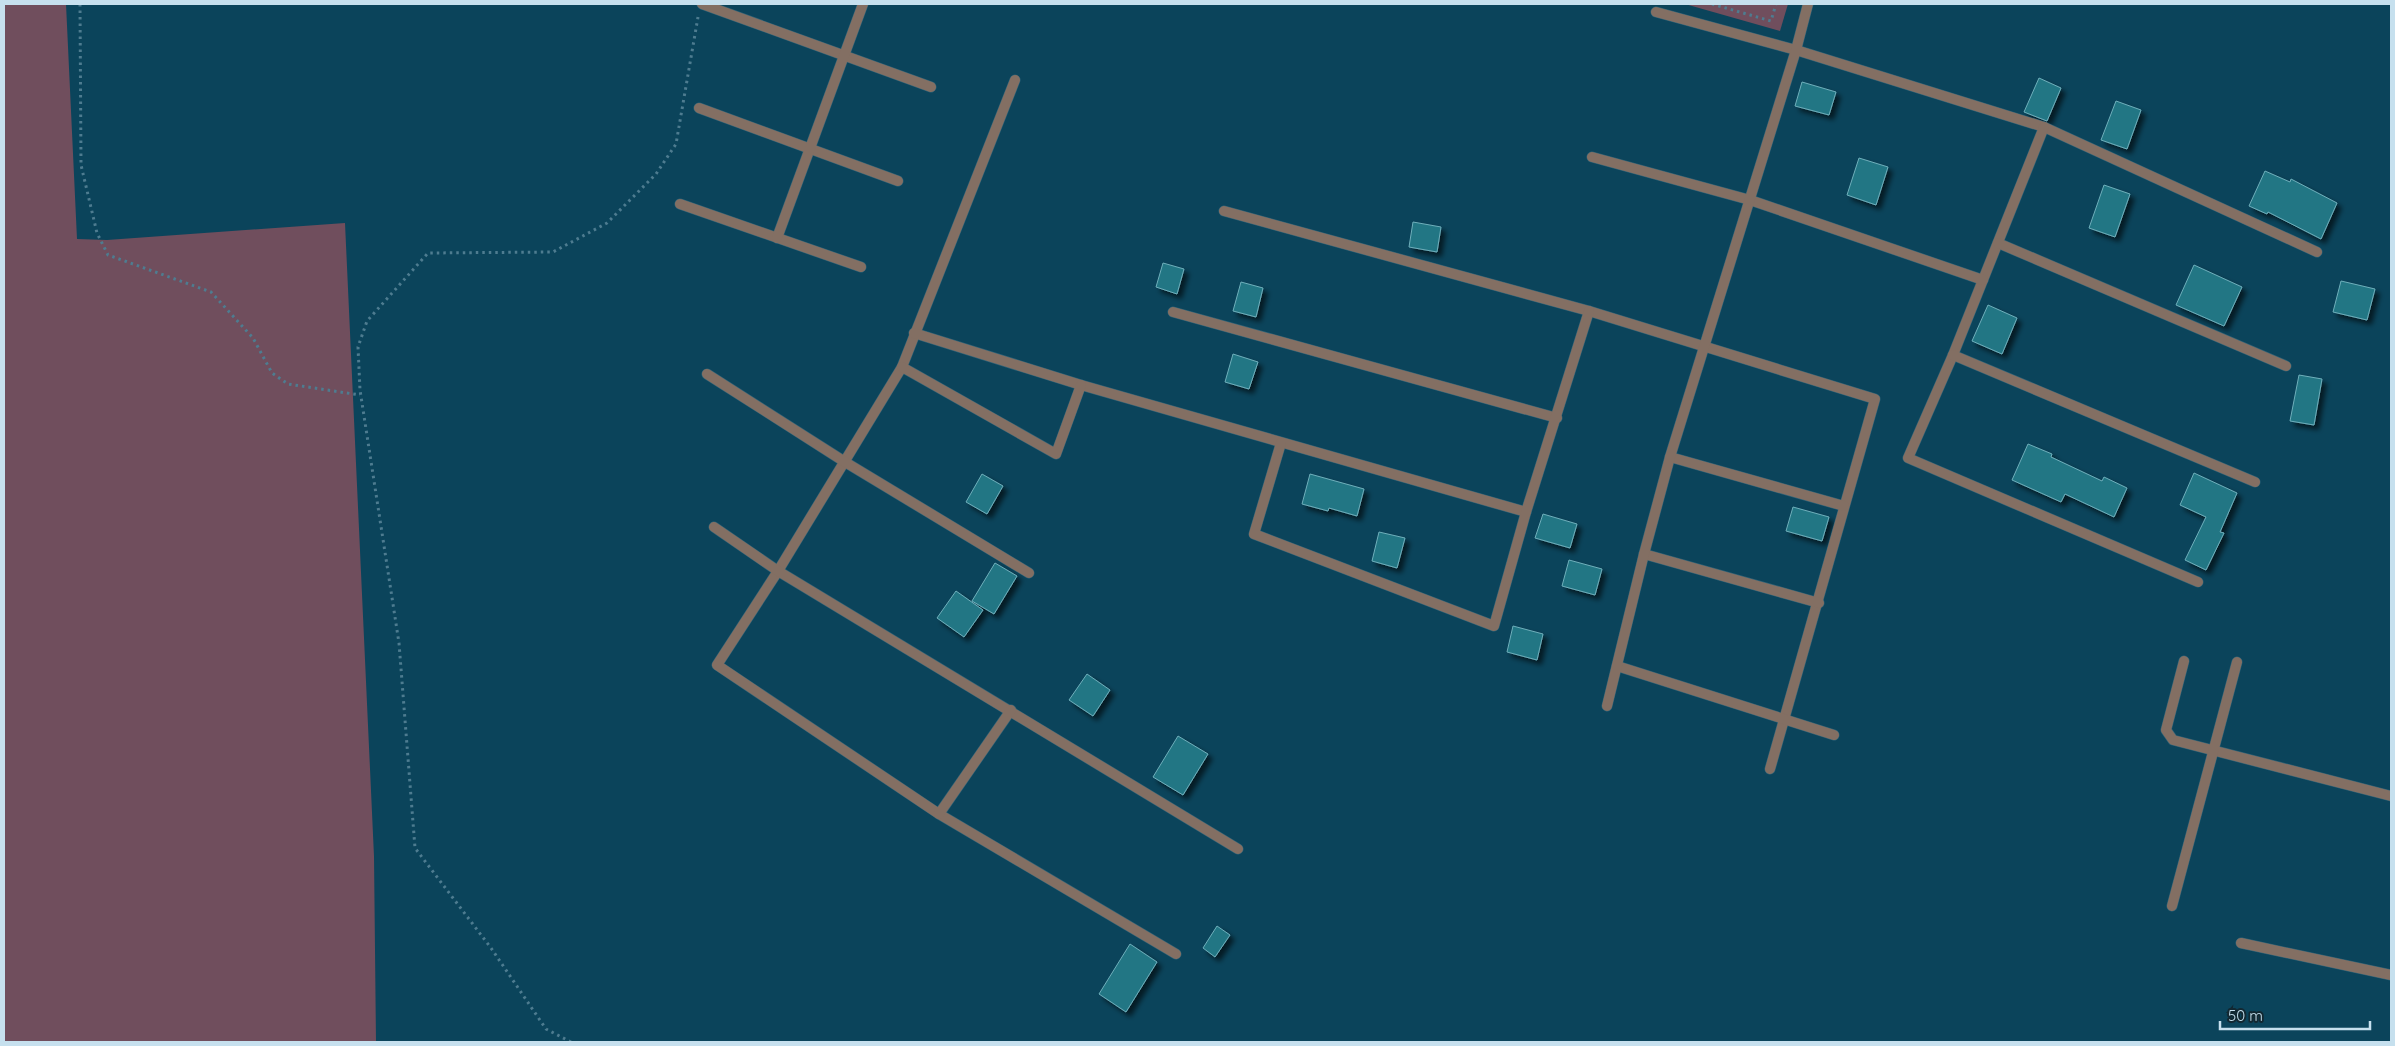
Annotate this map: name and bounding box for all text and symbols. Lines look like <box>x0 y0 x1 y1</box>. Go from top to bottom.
scale bar <box>2220 998 2370 1030</box>
text: 50 m <box>2228 1006 2263 1025</box>

